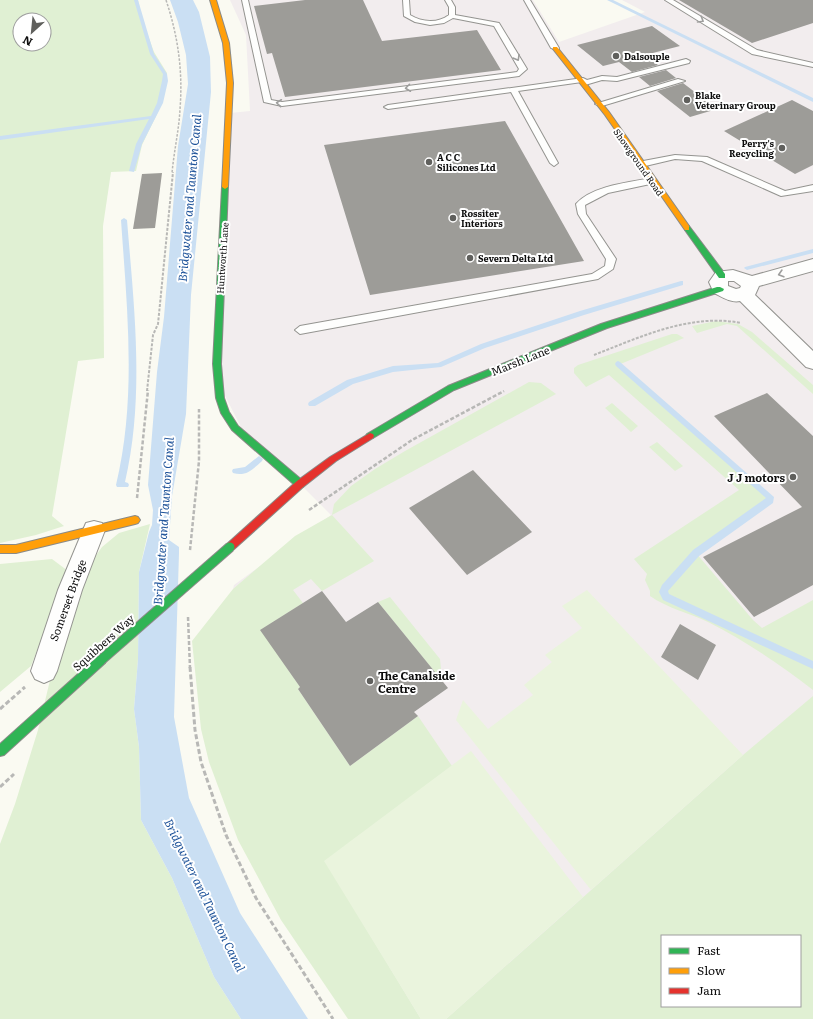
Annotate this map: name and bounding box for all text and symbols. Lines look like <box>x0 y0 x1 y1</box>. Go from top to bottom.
north arrow <box>12 12 52 52</box>
one-way arrow <box>697 15 704 23</box>
text: N <box>19 33 35 51</box>
place label: Dalsouple <box>624 49 670 63</box>
marker: Dalsouple <box>611 51 621 61</box>
one-way arrow <box>512 54 519 61</box>
one-way arrow <box>405 83 411 92</box>
place label: Blake Veterinary Group <box>695 88 776 112</box>
marker: Blake Veterinary Group <box>682 95 692 105</box>
one-way arrow <box>276 99 283 108</box>
water label: Bridgwater and Taunton Canal <box>173 113 205 283</box>
street label: Showground Road <box>611 126 668 199</box>
place label: Perry's Recycling <box>729 136 775 160</box>
marker: Perry's Recycling <box>777 143 787 153</box>
place label: A C C Silicones Ltd <box>437 150 496 174</box>
marker: A C C Silicones Ltd <box>424 157 434 167</box>
place label: Rossiter Interiors <box>461 206 503 230</box>
marker: Rossiter Interiors <box>448 213 458 223</box>
street label: Huntworth Lane <box>213 221 232 294</box>
place label: Severn Delta Ltd <box>478 251 553 265</box>
marker: Severn Delta Ltd <box>465 253 475 263</box>
one-way arrow <box>777 269 784 278</box>
street label: Marsh Lane <box>488 341 552 379</box>
water label: Bridgwater and Taunton Canal <box>148 436 178 606</box>
place label: J J motors <box>727 469 785 485</box>
marker: J J motors <box>788 472 798 482</box>
street label: Somerset Bridge <box>45 557 89 643</box>
street label: Squibbers Way <box>69 610 138 674</box>
place label: The Canalside Centre <box>378 667 455 696</box>
marker: The Canalside Centre <box>365 676 375 686</box>
water label: Bridgwater and Taunton Canal <box>160 815 250 975</box>
legend <box>661 935 801 1007</box>
text: Fast <box>697 941 721 959</box>
text: Slow <box>697 961 726 979</box>
text: Jam <box>697 981 722 999</box>

